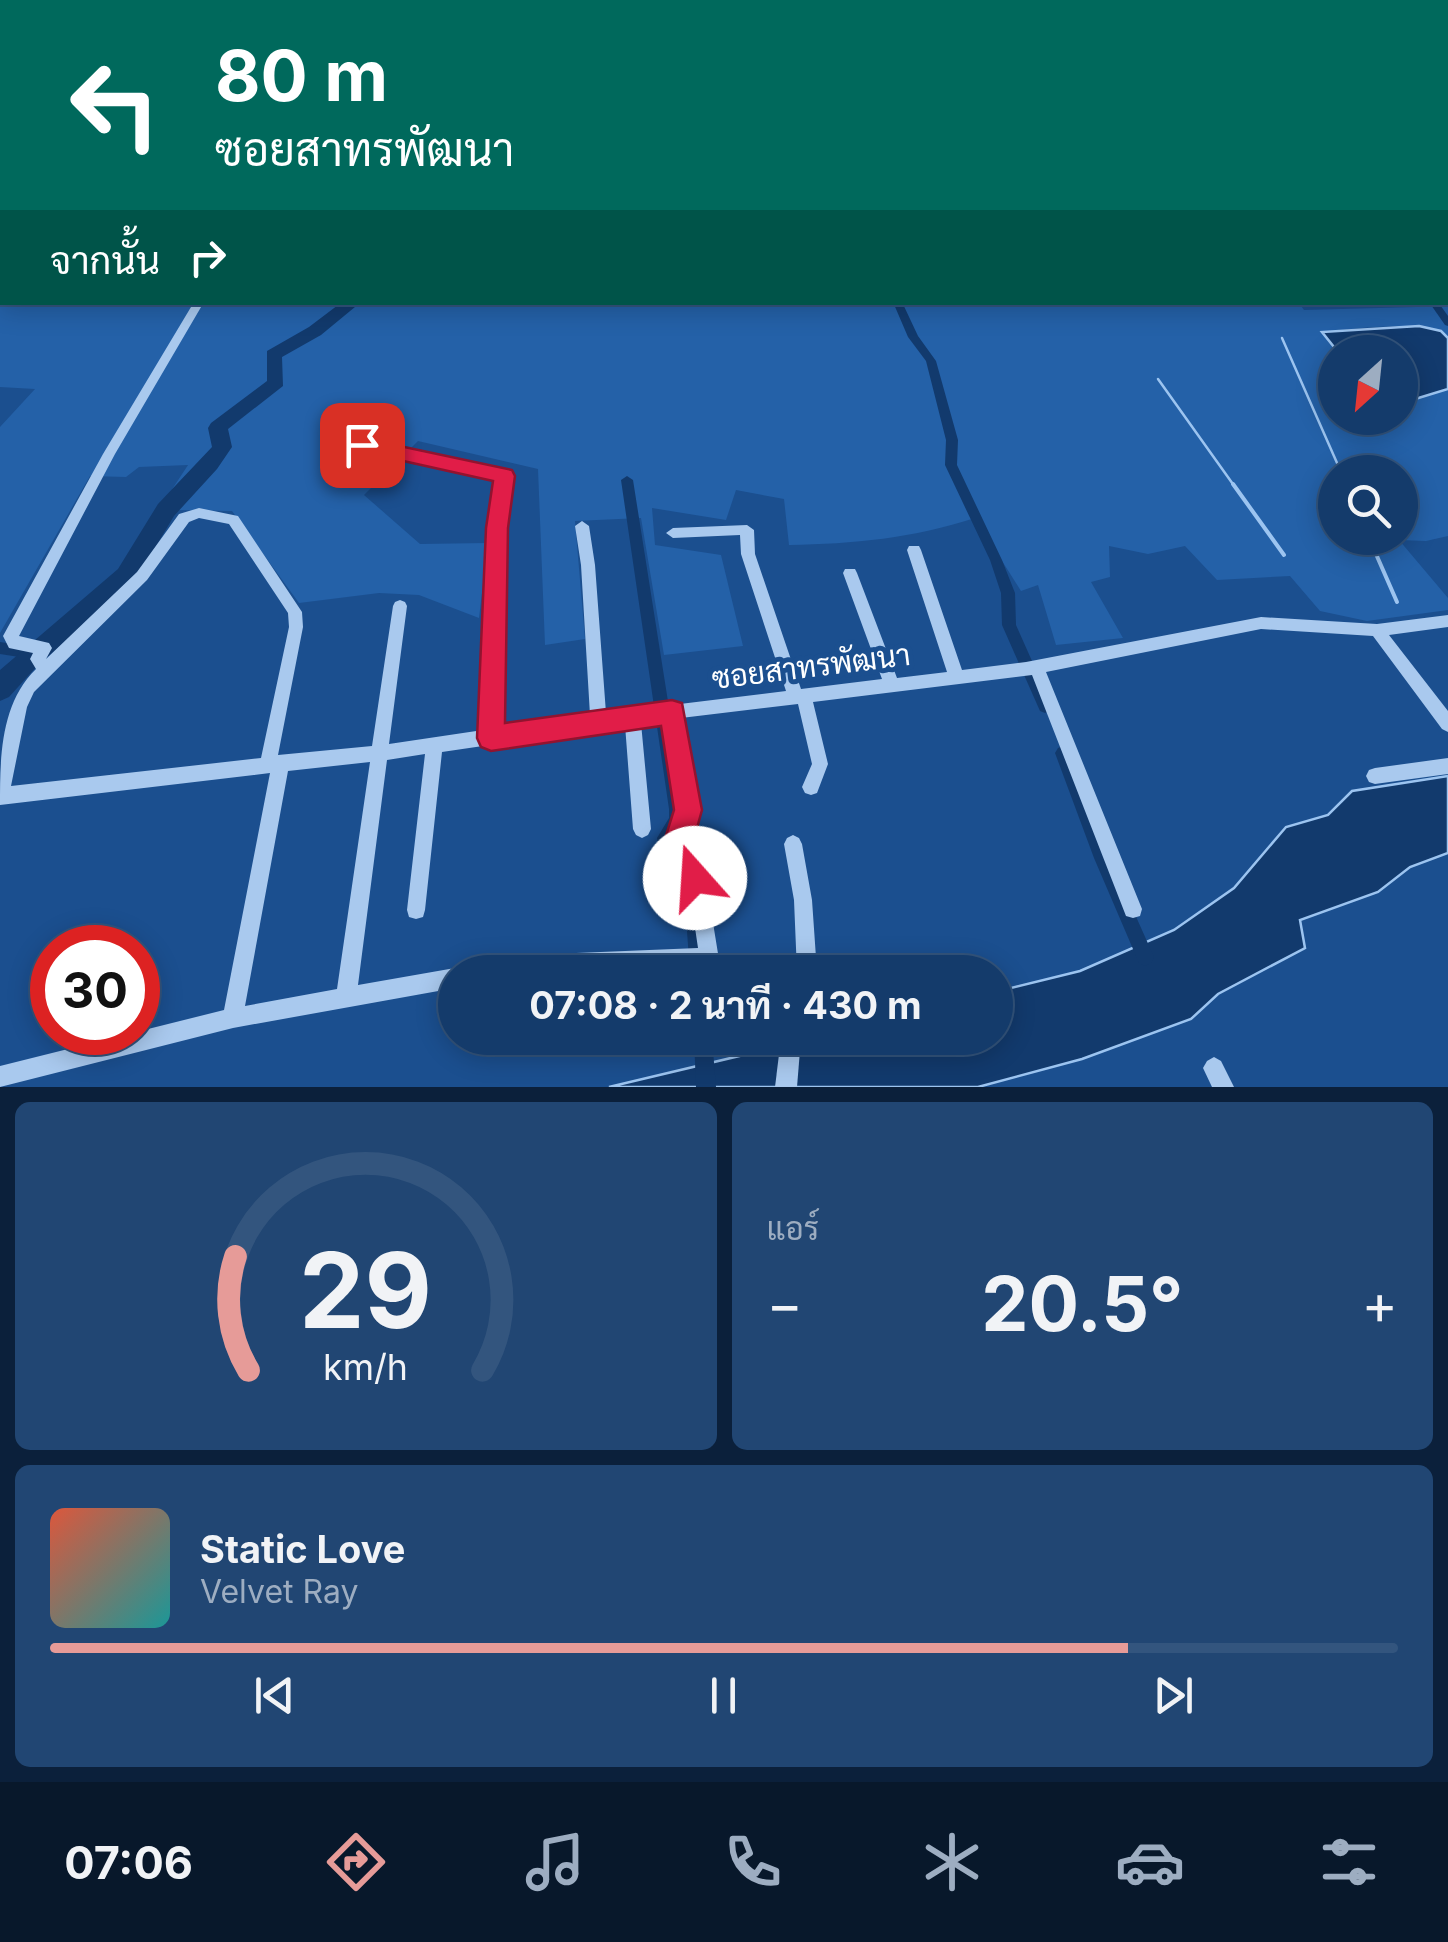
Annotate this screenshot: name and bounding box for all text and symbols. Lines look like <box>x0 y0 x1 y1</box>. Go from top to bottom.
text: 80 m <box>215 33 388 118</box>
icon: left <box>50 40 180 170</box>
text: ซอยสาทรพัฒนา <box>215 122 514 177</box>
icon: right <box>180 230 235 285</box>
text: จากนั้น <box>50 237 160 283</box>
north arrow <box>1318 335 1418 435</box>
map controls <box>1318 335 1418 555</box>
pin <box>320 403 405 488</box>
icon: arrive <box>335 418 390 473</box>
button: search <box>1318 455 1418 555</box>
street label: ซอยสาทรพัฒนา <box>710 636 912 696</box>
position arrow <box>643 826 747 930</box>
speed limit sign: 30 <box>30 925 160 1055</box>
text: 07:08 · 2 นาที · 430 m <box>529 982 922 1028</box>
text: แอร์ <box>767 1209 819 1248</box>
text: 29 <box>299 1227 432 1353</box>
text: 20.5° <box>981 1258 1183 1349</box>
text: − <box>767 1271 803 1337</box>
text: + <box>1362 1271 1398 1337</box>
text: km/h <box>323 1345 408 1389</box>
text: Static Love <box>200 1526 405 1572</box>
text: Velvet Ray <box>200 1572 358 1611</box>
icon: previous <box>247 1668 302 1723</box>
icon: pause <box>696 1668 751 1723</box>
icon: next <box>1146 1668 1201 1723</box>
icon: directions <box>321 1827 391 1897</box>
icon: music <box>520 1827 590 1897</box>
icon: phone <box>718 1827 788 1897</box>
icon: climate <box>917 1827 987 1897</box>
icon: car <box>1115 1827 1185 1897</box>
icon: filters <box>1314 1827 1384 1897</box>
text: 07:06 <box>64 1835 193 1890</box>

